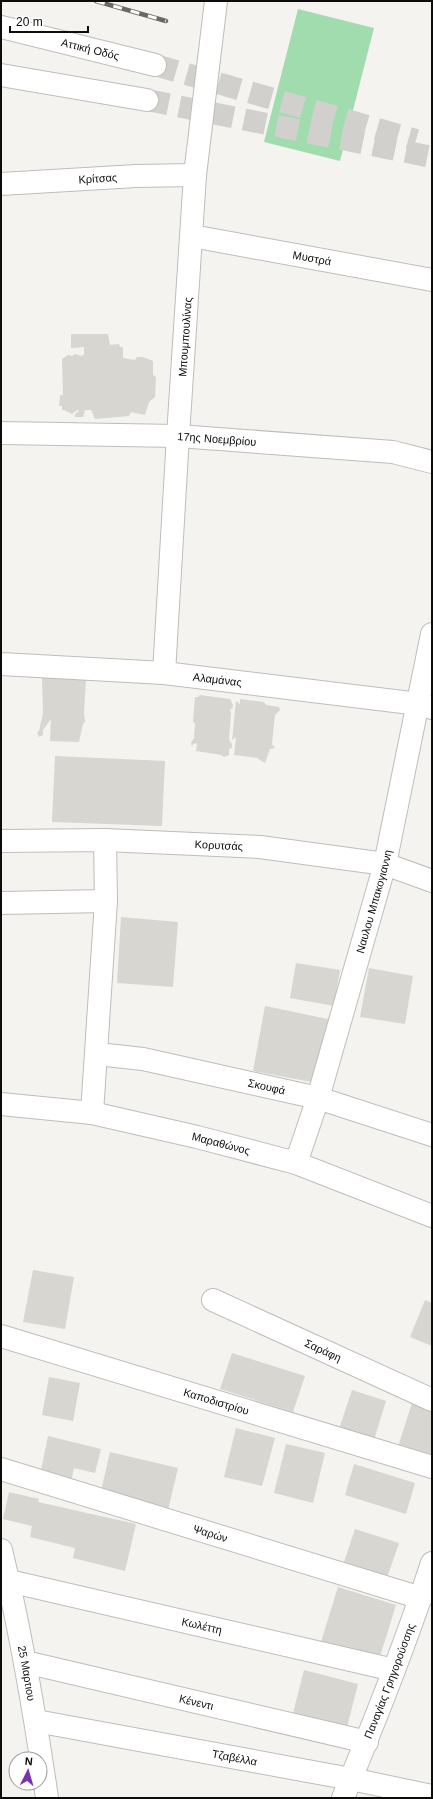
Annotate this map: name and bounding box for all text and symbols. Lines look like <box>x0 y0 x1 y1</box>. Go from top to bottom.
scale bar <box>10 8 88 34</box>
text: 20 m <box>16 15 43 29</box>
street label: Αττική Οδός <box>60 36 121 62</box>
street label: Κρίτσας <box>78 171 118 185</box>
street label: Μυστρά <box>292 249 333 268</box>
street label: Μπουμπουλίνας <box>176 297 194 377</box>
street label: 17ης Νοεμβρίου <box>177 430 257 448</box>
street label: Αλαμάνας <box>192 671 242 688</box>
street label: Κορυτσάς <box>194 838 243 852</box>
street label: Ναυλου Μπακογιαννη <box>354 849 394 954</box>
street label: Σκουφά <box>247 1077 287 1097</box>
street label: Μαραθώνος <box>191 1130 251 1157</box>
street label: Σαράφη <box>303 1337 343 1364</box>
street label: Καποδιστρίου <box>182 1386 250 1417</box>
street label: Ψαρών <box>192 1522 230 1544</box>
street label: Κωλέττη <box>181 1615 223 1636</box>
street label: Παναγίας Γρηγορούσσης <box>362 1622 417 1740</box>
street label: 25 Μαρτιου <box>16 1645 38 1702</box>
street label: Κένεντι <box>178 1692 215 1712</box>
street label: Τζαβέλλα <box>211 1748 259 1768</box>
north arrow <box>8 1751 48 1791</box>
text: N <box>24 1755 33 1767</box>

